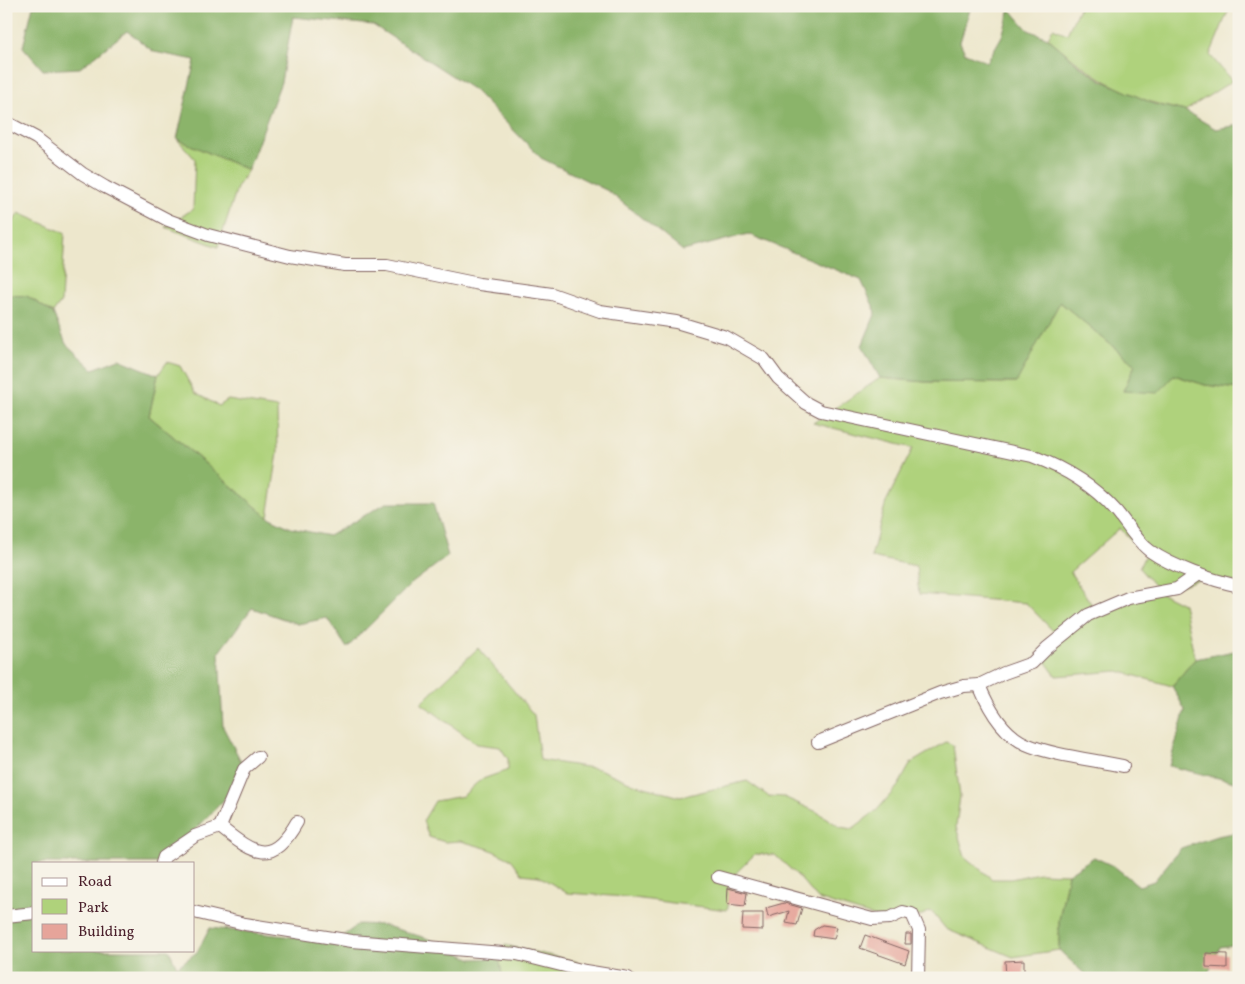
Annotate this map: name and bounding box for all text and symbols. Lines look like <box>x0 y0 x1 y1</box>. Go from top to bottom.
legend <box>32 862 195 952</box>
text: Road <box>78 872 112 893</box>
text: Park <box>78 898 109 919</box>
text: Building <box>78 922 135 943</box>

